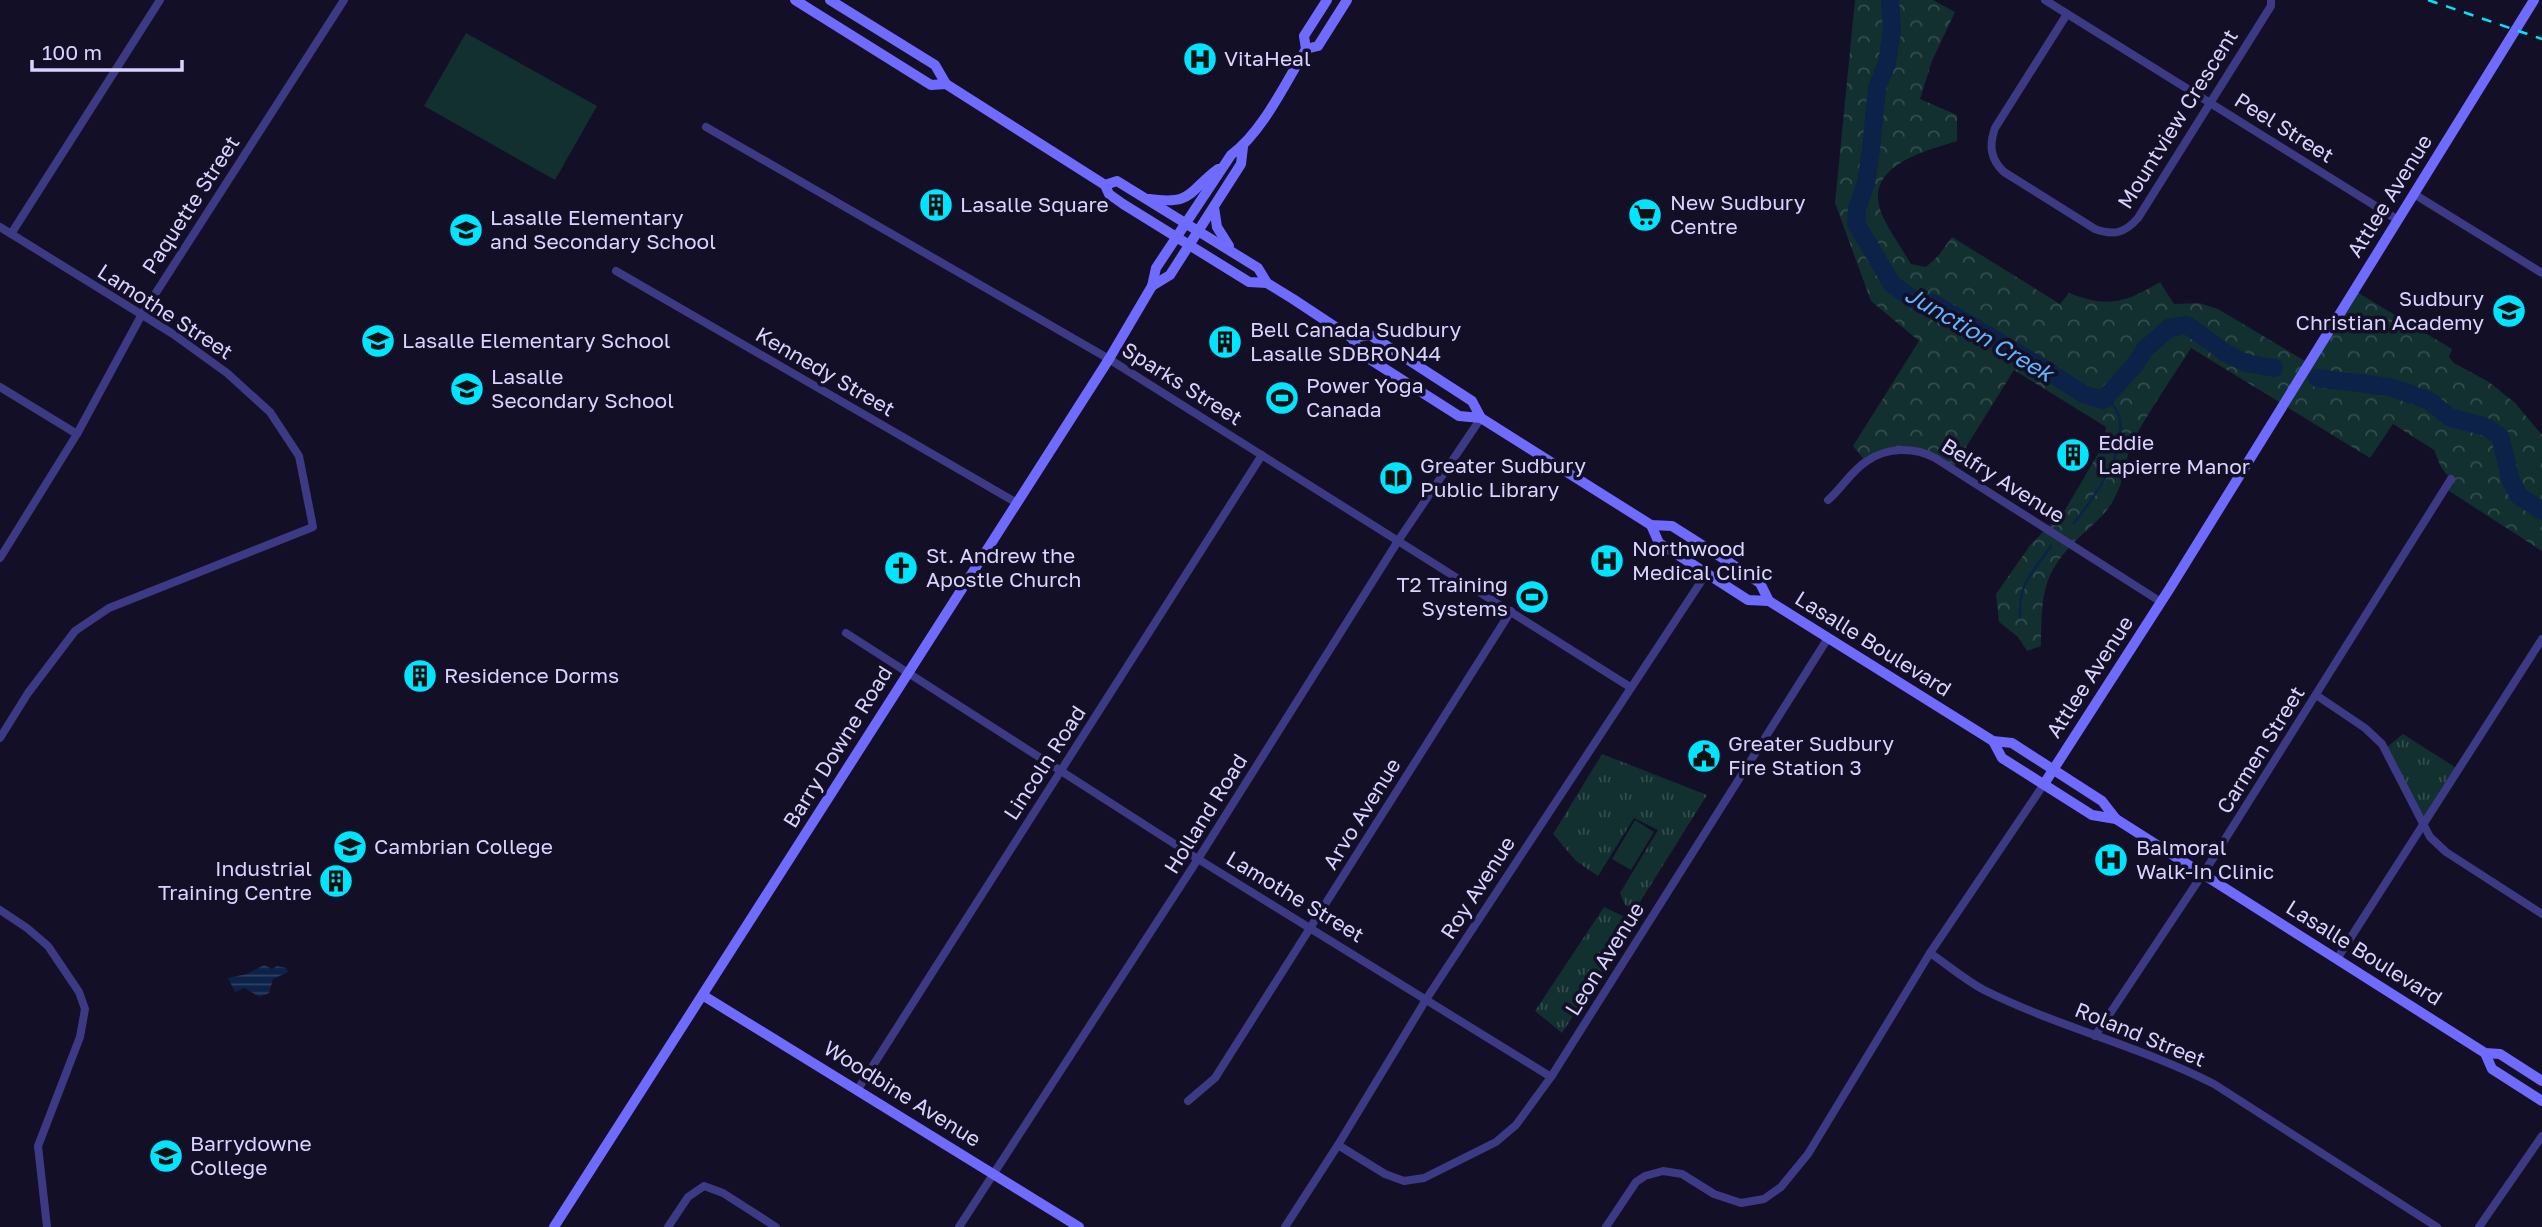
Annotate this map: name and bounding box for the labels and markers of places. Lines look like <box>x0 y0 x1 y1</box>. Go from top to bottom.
hospital icon: VitaHeal <box>1181 40 1219 78</box>
place label: VitaHeal <box>1224 45 1311 71</box>
building icon: Lasalle Square <box>917 186 955 224</box>
place label: New Sudbury Centre <box>1670 189 1806 239</box>
place label: Lasalle Square <box>960 191 1109 217</box>
supermarket icon: New Sudbury Centre <box>1626 196 1664 234</box>
place label: Lasalle Elementary and Secondary School <box>490 204 716 254</box>
school or university icon: Lasalle Elementary and Secondary School <box>447 211 485 249</box>
place label: Sudbury Christian Academy <box>2296 285 2484 335</box>
school or university icon: Sudbury Christian Academy <box>2490 292 2528 330</box>
place label: Bell Canada Sudbury Lasalle SDBRON44 <box>1250 316 1461 366</box>
school or university icon: Lasalle Elementary School <box>359 322 397 360</box>
building icon: Bell Canada Sudbury Lasalle SDBRON44 <box>1206 323 1244 361</box>
place label: Lasalle Elementary School <box>402 327 670 353</box>
place label: Lasalle Secondary School <box>491 363 674 413</box>
school or university icon: Lasalle Secondary School <box>448 370 486 408</box>
place label: Power Yoga Canada <box>1306 372 1424 422</box>
sports icon: Power Yoga Canada <box>1263 379 1301 417</box>
place label: Eddie Lapierre Manor <box>2098 429 2250 479</box>
building icon: Eddie Lapierre Manor <box>2054 436 2092 474</box>
place label: Greater Sudbury Public Library <box>1420 452 1586 502</box>
library icon: Greater Sudbury Public Library <box>1377 459 1415 497</box>
place label: Northwood Medical Clinic <box>1632 535 1773 585</box>
place label: St. Andrew the Apostle Church <box>926 542 1081 592</box>
hospital icon: Northwood Medical Clinic <box>1588 542 1626 580</box>
church icon: St. Andrew the Apostle Church <box>882 549 920 587</box>
place label: T2 Training Systems <box>1397 571 1508 621</box>
sports icon: T2 Training Systems <box>1513 578 1551 616</box>
building icon: Residence Dorms <box>401 657 439 695</box>
place label: Residence Dorms <box>444 662 619 688</box>
place label: Greater Sudbury Fire Station 3 <box>1728 730 1894 780</box>
public building icon: Greater Sudbury Fire Station 3 <box>1685 737 1723 775</box>
school or university icon: Cambrian College <box>331 828 369 866</box>
place label: Cambrian College <box>374 833 553 859</box>
place label: Balmoral Walk-In Clinic <box>2136 834 2274 884</box>
hospital icon: Balmoral Walk-In Clinic <box>2092 841 2130 879</box>
place label: Industrial Training Centre <box>158 855 312 905</box>
building icon: Industrial Training Centre <box>317 862 355 900</box>
place label: Barrydowne College <box>190 1130 312 1180</box>
school or university icon: Barrydowne College <box>147 1137 185 1175</box>

